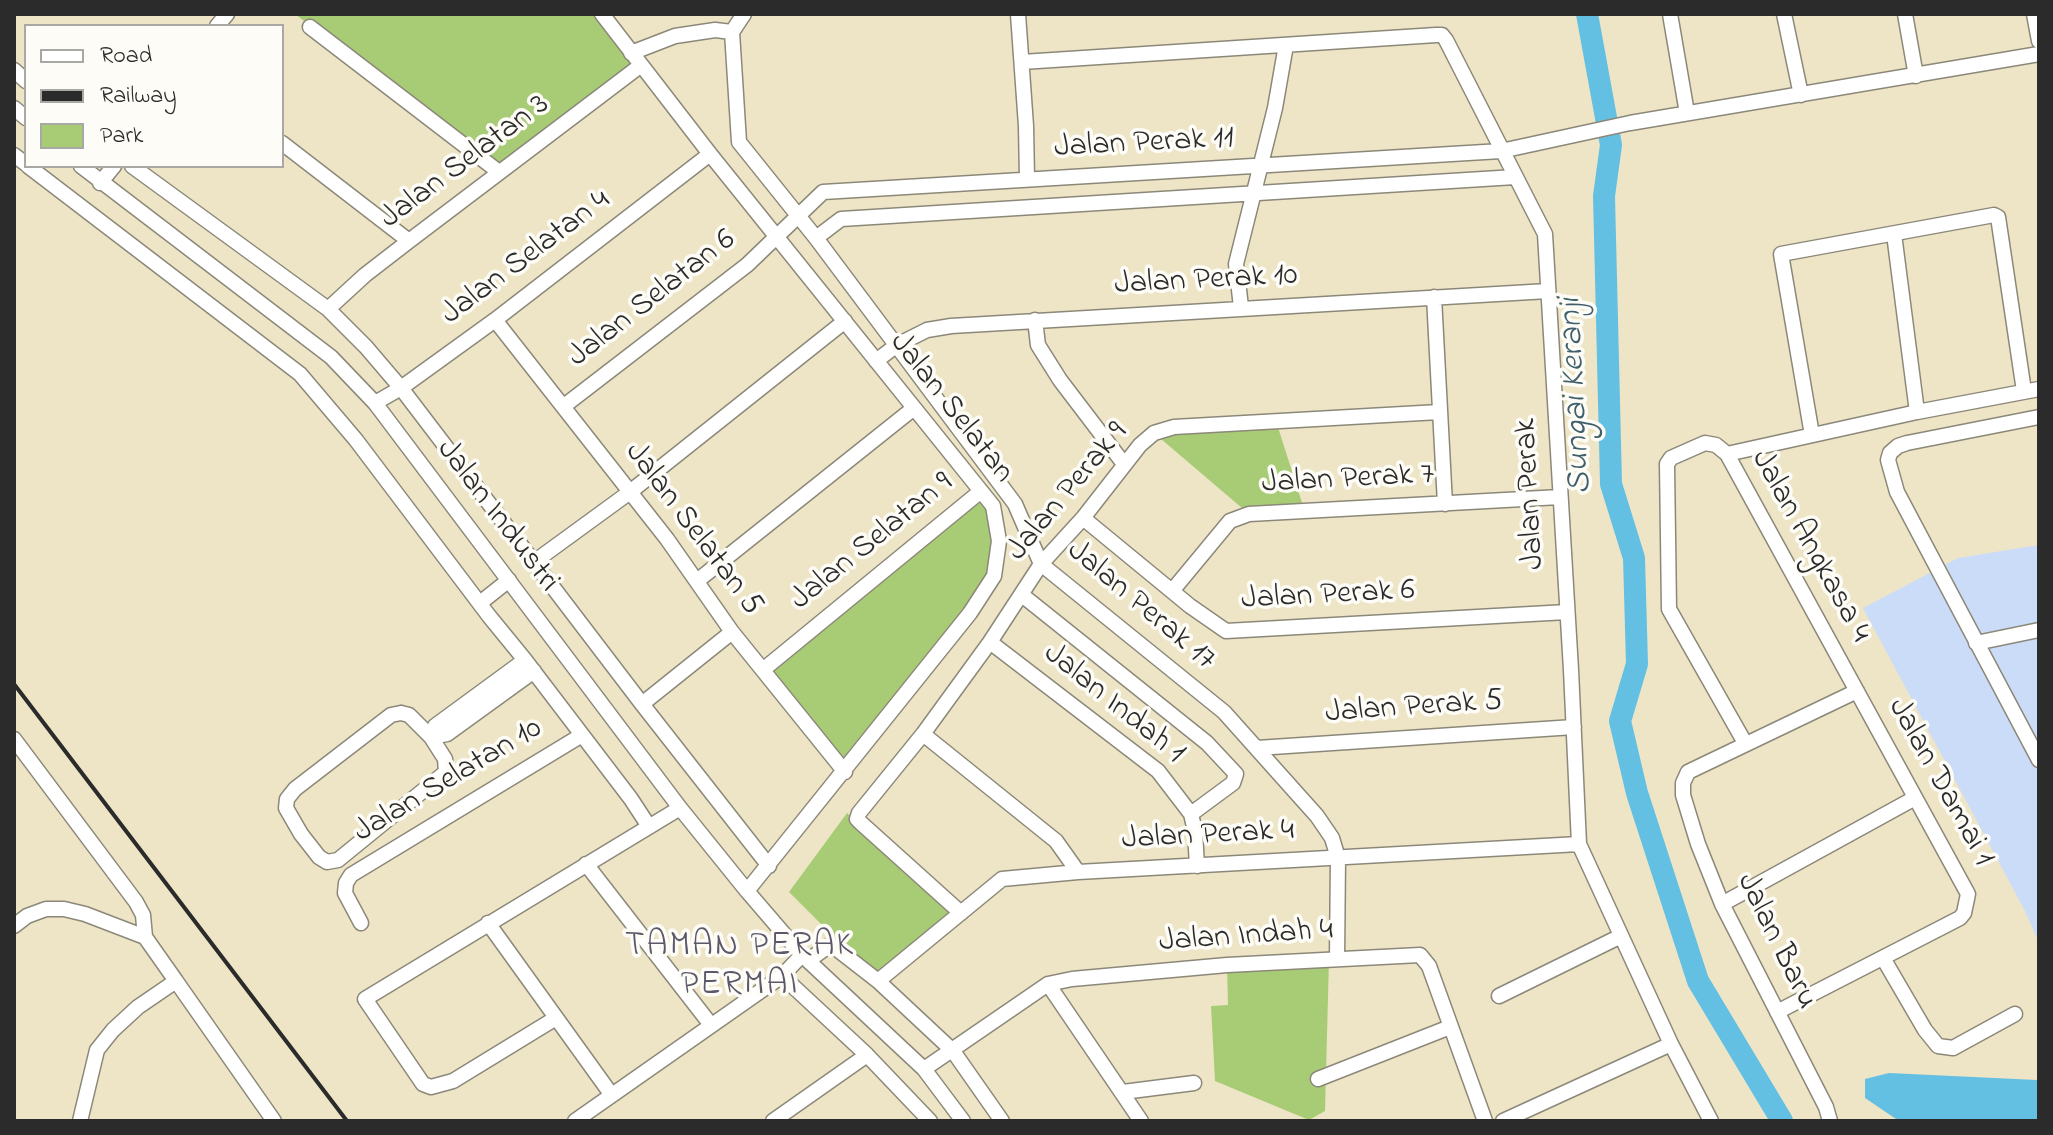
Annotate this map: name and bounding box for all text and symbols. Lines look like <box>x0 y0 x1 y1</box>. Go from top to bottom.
legend <box>24 24 284 168</box>
text: Road <box>100 39 152 74</box>
text: Railway <box>100 79 177 114</box>
street label: Jalan Selatan 3 <box>374 87 558 239</box>
text: Park <box>100 119 143 154</box>
street label: Jalan Perak 11 <box>1053 121 1235 169</box>
street label: Jalan Selatan 4 <box>435 183 619 335</box>
street label: Jalan Selatan 6 <box>561 222 745 378</box>
street label: Jalan Perak 10 <box>1113 258 1299 306</box>
water label: Sungai Keranji <box>1552 297 1604 495</box>
street label: Jalan Selatan <box>879 326 1021 492</box>
street label: Jalan Perak 9 <box>1000 416 1138 570</box>
street label: Jalan Perak <box>1509 417 1555 571</box>
street label: Jalan Industri <box>426 433 566 601</box>
street label: Jalan Selatan 5 <box>614 436 770 624</box>
street label: Jalan Angkasa 4 <box>1740 444 1878 650</box>
street label: Jalan Perak 7 <box>1261 457 1435 505</box>
street label: Jalan Selatan 9 <box>784 466 962 620</box>
street label: Jalan Perak 17 <box>1058 534 1222 680</box>
street label: Jalan Perak 6 <box>1240 573 1416 621</box>
street label: Jalan Indah 1 <box>1034 636 1192 774</box>
street label: Jalan Perak 5 <box>1324 684 1504 734</box>
street label: Jalan Damai 1 <box>1877 692 2001 874</box>
street label: Jalan Selatan 10 <box>348 711 550 853</box>
street label: Jalan Perak 4 <box>1121 813 1295 861</box>
street label: Jalan Baru <box>1726 868 1824 1016</box>
street label: Jalan Indah 4 <box>1158 913 1334 963</box>
district label: TAMAN PERAK PERMAI <box>625 928 855 1008</box>

